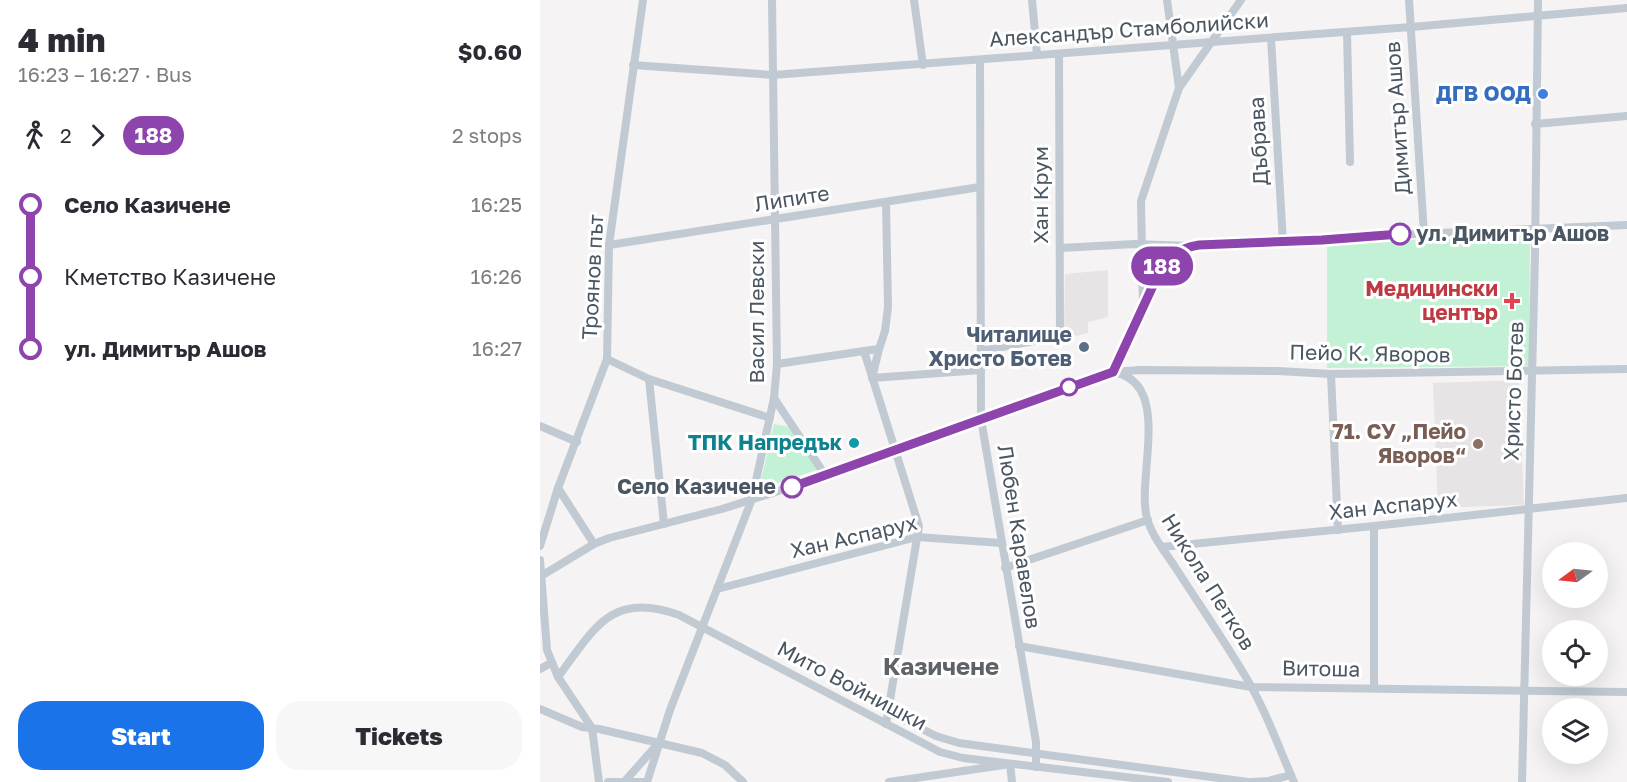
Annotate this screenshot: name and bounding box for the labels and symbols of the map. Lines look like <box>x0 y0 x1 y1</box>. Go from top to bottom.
street label: Александър Стамболийски <box>988 6 1270 52</box>
street label: Димитър Ашов <box>1379 41 1415 195</box>
place label: ДГВ ООД <box>1436 80 1531 106</box>
marker: ДГВ ООД <box>1536 87 1550 101</box>
street label: Дъбрава <box>1243 96 1273 186</box>
street label: Хан Крум <box>1027 146 1053 244</box>
street label: Липите <box>753 179 831 217</box>
street label: Троянов път <box>576 214 608 340</box>
place label: ул. Димитър Ашов <box>1416 220 1609 246</box>
marker: ул. Димитър Ашов <box>1389 223 1411 245</box>
street label: Васил Левски <box>743 240 769 384</box>
line badge: 188 <box>1128 246 1196 286</box>
place label: Медицински център <box>1365 275 1498 325</box>
marker: Медицински център <box>1503 292 1521 310</box>
place label: Читалище Христо Ботев <box>929 321 1072 371</box>
street label: Христо Ботев <box>1498 321 1528 461</box>
street label: Пейо К. Яворов <box>1289 339 1451 367</box>
marker: Читалище Христо Ботев <box>1077 340 1091 354</box>
unlabelled marker <box>1060 378 1078 396</box>
place label: 71. СУ „Пейо Яворов“ <box>1332 418 1466 468</box>
place label: ТПК Напредък <box>688 429 842 455</box>
marker: ТПК Напредък <box>847 436 861 450</box>
marker: 71. СУ „Пейо Яворов“ <box>1471 437 1485 451</box>
street label: Любен Каравелов <box>993 443 1047 631</box>
place label: Село Казичене <box>617 473 776 499</box>
marker: Село Казичене <box>781 476 803 498</box>
street label: Хан Аспарух <box>1327 485 1459 525</box>
street label: Никола Петков <box>1156 508 1261 655</box>
street label: Хан Аспарух <box>788 509 920 563</box>
north arrow <box>1542 542 1608 608</box>
street label: Мито Войнишки <box>773 635 932 736</box>
district label: Казичене <box>883 651 999 680</box>
street label: Витоша <box>1282 654 1360 682</box>

